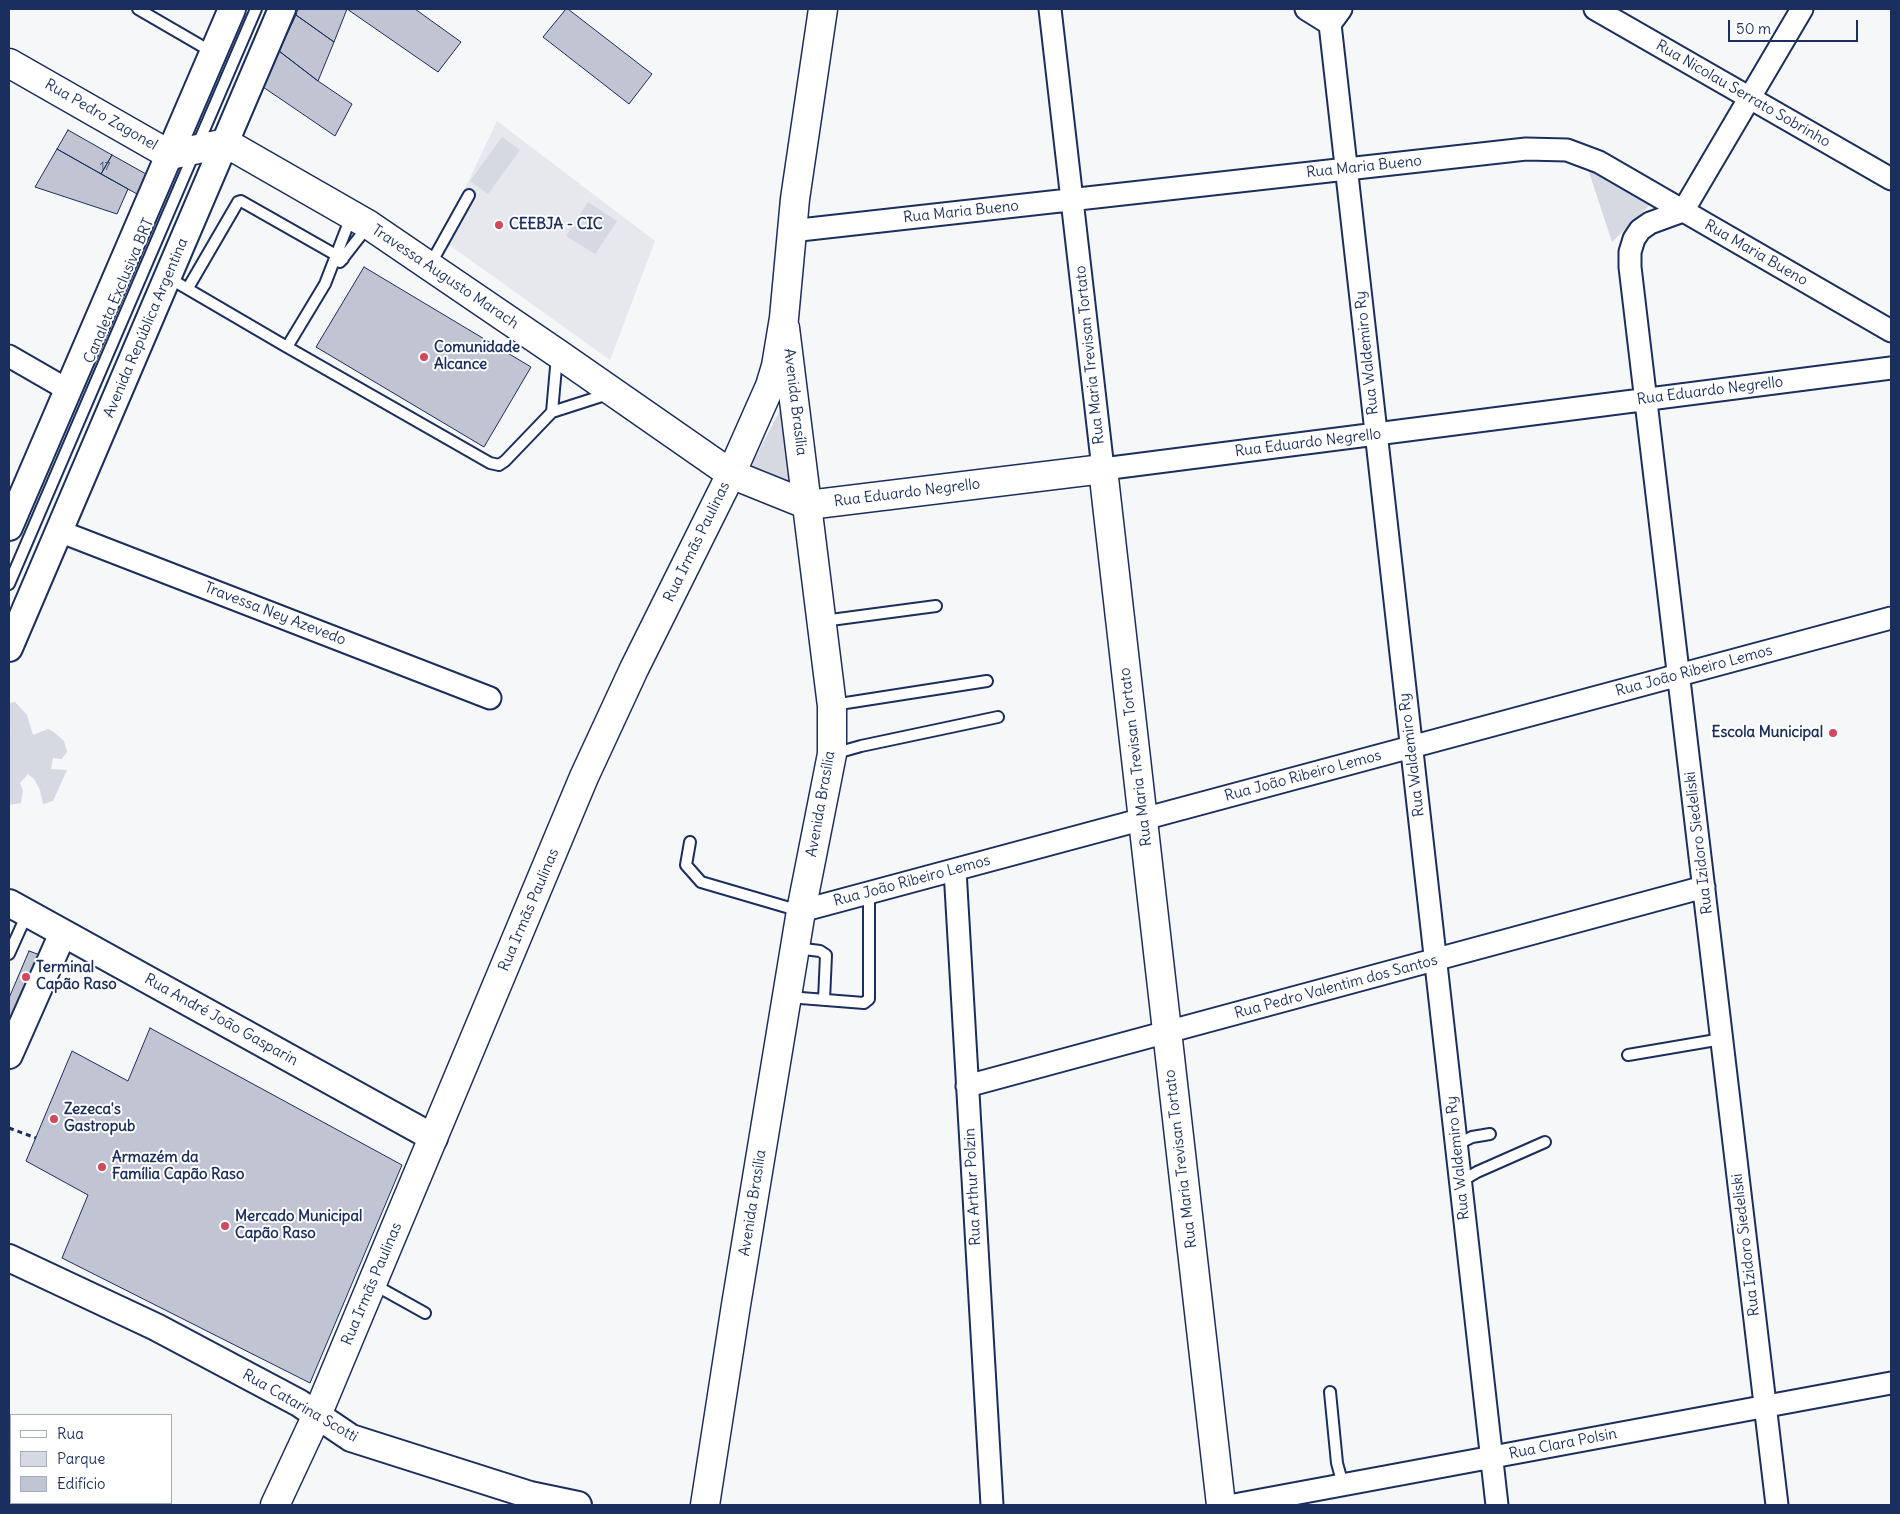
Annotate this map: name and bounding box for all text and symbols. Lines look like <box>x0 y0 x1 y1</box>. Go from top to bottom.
scale bar <box>1730 10 1860 42</box>
text: 50 m <box>1736 19 1771 38</box>
street label: Rua Nicolau Serrato Sobrinho <box>1653 37 1833 151</box>
street label: Rua Pedro Zagonel <box>41 75 161 155</box>
street label: Rua Maria Bueno <box>1305 152 1423 182</box>
house number: 17 <box>100 160 110 174</box>
street label: Rua Maria Bueno <box>902 197 1020 227</box>
street label: Canaleta Exclusiva BRT <box>80 216 158 366</box>
place label: CEEBJA - CIC <box>509 216 603 234</box>
street label: Rua Maria Bueno <box>1701 216 1811 290</box>
marker: CEEBJA - CIC <box>493 219 505 231</box>
street label: Travessa Augusto Marach <box>368 221 522 333</box>
street label: Avenida República Argentina <box>100 235 192 421</box>
street label: Rua Maria Trevisan Tortato <box>1072 265 1108 445</box>
street label: Rua Waldemiro Ry <box>1352 290 1382 416</box>
place label: Comunidade Alcance <box>434 339 520 374</box>
street label: Avenida Brasília <box>780 347 810 457</box>
marker: Comunidade Alcance <box>418 351 430 363</box>
street label: Rua Eduardo Negrello <box>1636 373 1784 409</box>
street label: Rua Eduardo Negrello <box>1234 425 1382 461</box>
street label: Rua Eduardo Negrello <box>833 475 981 511</box>
street label: Rua Irmãs Paulinas <box>660 479 734 605</box>
street label: Travessa Ney Azevedo <box>202 579 348 649</box>
street label: Rua João Ribeiro Lemos <box>1614 641 1774 701</box>
street label: Rua Maria Trevisan Tortato <box>1116 667 1156 847</box>
street label: Rua Waldemiro Ry <box>1395 692 1429 818</box>
place label: Escola Municipal <box>1712 724 1823 742</box>
marker: Escola Municipal <box>1827 727 1839 739</box>
street label: Rua João Ribeiro Lemos <box>1223 746 1383 806</box>
street label: Avenida Brasília <box>803 749 839 859</box>
street label: Rua Izidoro Siedeliski <box>1681 771 1717 915</box>
street label: Rua Irmãs Paulinas <box>495 846 563 974</box>
street label: Rua João Ribeiro Lemos <box>832 851 992 911</box>
street label: Rua Pedro Valentim dos Santos <box>1232 951 1440 1023</box>
place label: Terminal Capão Raso <box>36 959 117 994</box>
street label: Rua André João Gasparin <box>141 970 301 1070</box>
marker: Terminal Capão Raso <box>20 971 32 983</box>
street label: Rua Maria Trevisan Tortato <box>1161 1069 1201 1249</box>
street label: Rua Waldemiro Ry <box>1443 1095 1473 1221</box>
place label: Zezeca's Gastropub <box>64 1101 135 1136</box>
marker: Zezeca's Gastropub <box>48 1113 60 1125</box>
street label: Rua Arthur Polzin <box>961 1128 985 1246</box>
street label: Avenida Brasília <box>736 1148 770 1258</box>
place label: Armazém da Família Capão Raso <box>112 1149 244 1184</box>
marker: Armazém da Família Capão Raso <box>96 1161 108 1173</box>
street label: Rua Izidoro Siedeliski <box>1728 1173 1764 1317</box>
place label: Mercado Municipal Capão Raso <box>235 1208 362 1243</box>
marker: Mercado Municipal Capão Raso <box>219 1220 231 1232</box>
street label: Rua Irmãs Paulinas <box>338 1220 406 1348</box>
street label: Rua Catarina Scotti <box>239 1366 361 1446</box>
legend <box>10 1414 172 1504</box>
text: Rua <box>57 1424 84 1443</box>
street label: Rua Clara Polsin <box>1508 1425 1618 1463</box>
text: Parque <box>57 1449 105 1468</box>
text: Edifício <box>57 1474 105 1493</box>

